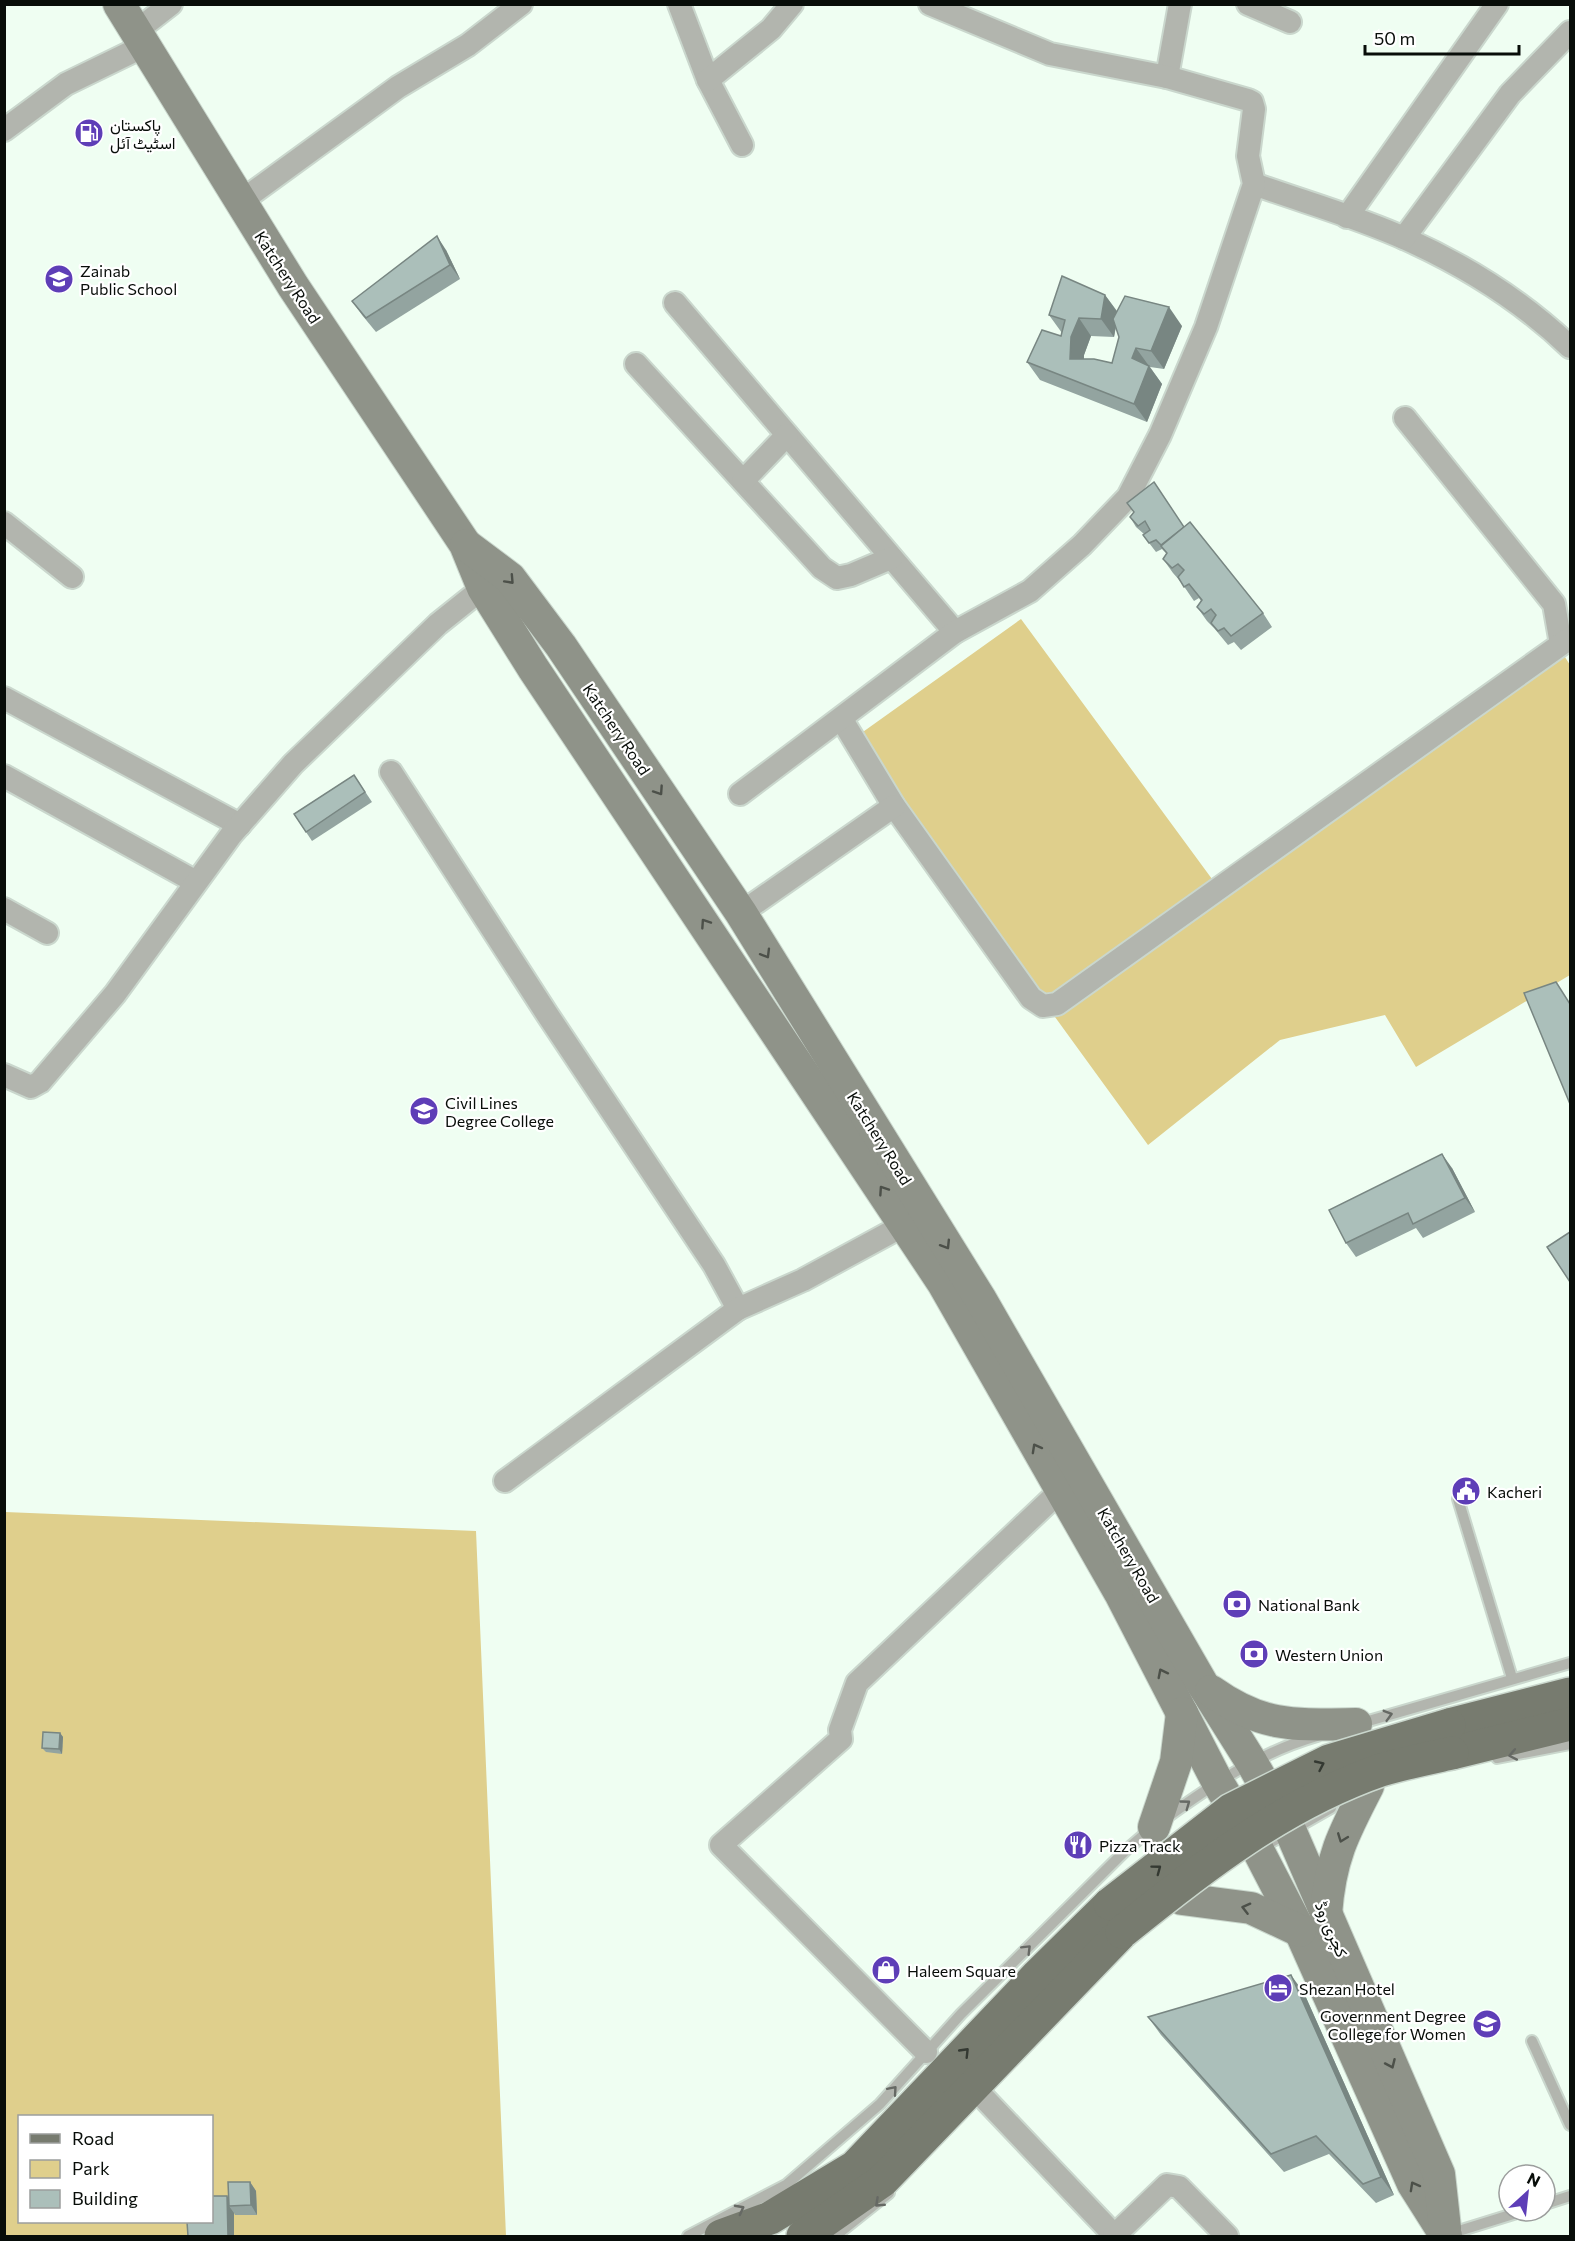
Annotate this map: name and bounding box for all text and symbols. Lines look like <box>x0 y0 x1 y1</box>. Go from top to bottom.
scale bar <box>1365 18 1520 56</box>
text: 50 m <box>1374 27 1415 49</box>
place label: پاکستان اسٹیٹ آئل <box>110 115 175 154</box>
fuel station icon: پاکستان اسٹیٹ آئل <box>73 117 105 149</box>
street label: Katchery Road <box>251 227 325 327</box>
place label: Zainab Public School <box>80 261 177 298</box>
school or university icon: Zainab Public School <box>43 263 75 295</box>
one-way arrow <box>503 573 514 584</box>
street label: Katchery Road <box>579 680 655 778</box>
one-way arrow <box>652 784 663 795</box>
one-way arrow <box>701 919 712 930</box>
one-way arrow <box>758 948 770 958</box>
street label: Katchery Road <box>844 1088 916 1188</box>
place label: Civil Lines Degree College <box>445 1093 554 1130</box>
school or university icon: Civil Lines Degree College <box>408 1095 440 1127</box>
one-way arrow <box>879 1186 890 1197</box>
one-way arrow <box>939 1238 950 1249</box>
one-way arrow <box>1032 1444 1043 1454</box>
public building icon: Kacheri <box>1450 1475 1482 1507</box>
place label: Kacheri <box>1487 1482 1542 1501</box>
street label: Katchery Road <box>1094 1504 1164 1606</box>
bank icon: National Bank <box>1221 1588 1253 1620</box>
place label: National Bank <box>1258 1595 1360 1614</box>
bank icon: Western Union <box>1238 1638 1270 1670</box>
place label: Western Union <box>1275 1645 1383 1664</box>
one-way arrow <box>1158 1669 1169 1680</box>
one-way arrow <box>1382 1710 1393 1722</box>
one-way arrow <box>1508 1748 1518 1761</box>
one-way arrow <box>1314 1761 1325 1773</box>
one-way arrow <box>1180 1800 1191 1811</box>
restaurant icon: Pizza Track <box>1062 1829 1094 1861</box>
one-way arrow <box>1337 1832 1349 1843</box>
place label: Pizza Track <box>1099 1836 1181 1855</box>
one-way arrow <box>1150 1865 1161 1876</box>
street label: کچری روڈ <box>1309 1898 1352 1961</box>
one-way arrow <box>1241 1902 1251 1915</box>
one-way arrow <box>1019 1945 1030 1956</box>
shop icon: Haleem Square <box>870 1954 902 1986</box>
place label: Haleem Square <box>907 1961 1016 1980</box>
hotel icon: Shezan Hotel <box>1262 1972 1294 2004</box>
place label: Shezan Hotel <box>1299 1979 1395 1998</box>
place label: Government Degree College for Women <box>1320 2006 1466 2043</box>
school or university icon: Government Degree College for Women <box>1471 2008 1503 2040</box>
one-way arrow <box>958 2048 969 2058</box>
one-way arrow <box>1383 2057 1395 2068</box>
one-way arrow <box>886 2086 897 2097</box>
legend <box>18 2115 213 2223</box>
text: Road <box>72 2127 114 2149</box>
text: Park <box>72 2157 110 2179</box>
north arrow <box>1497 2163 1557 2223</box>
text: N <box>1524 2168 1544 2190</box>
one-way arrow <box>1410 2181 1421 2192</box>
text: Building <box>72 2187 138 2209</box>
one-way arrow <box>875 2196 886 2207</box>
one-way arrow <box>734 2205 744 2216</box>

